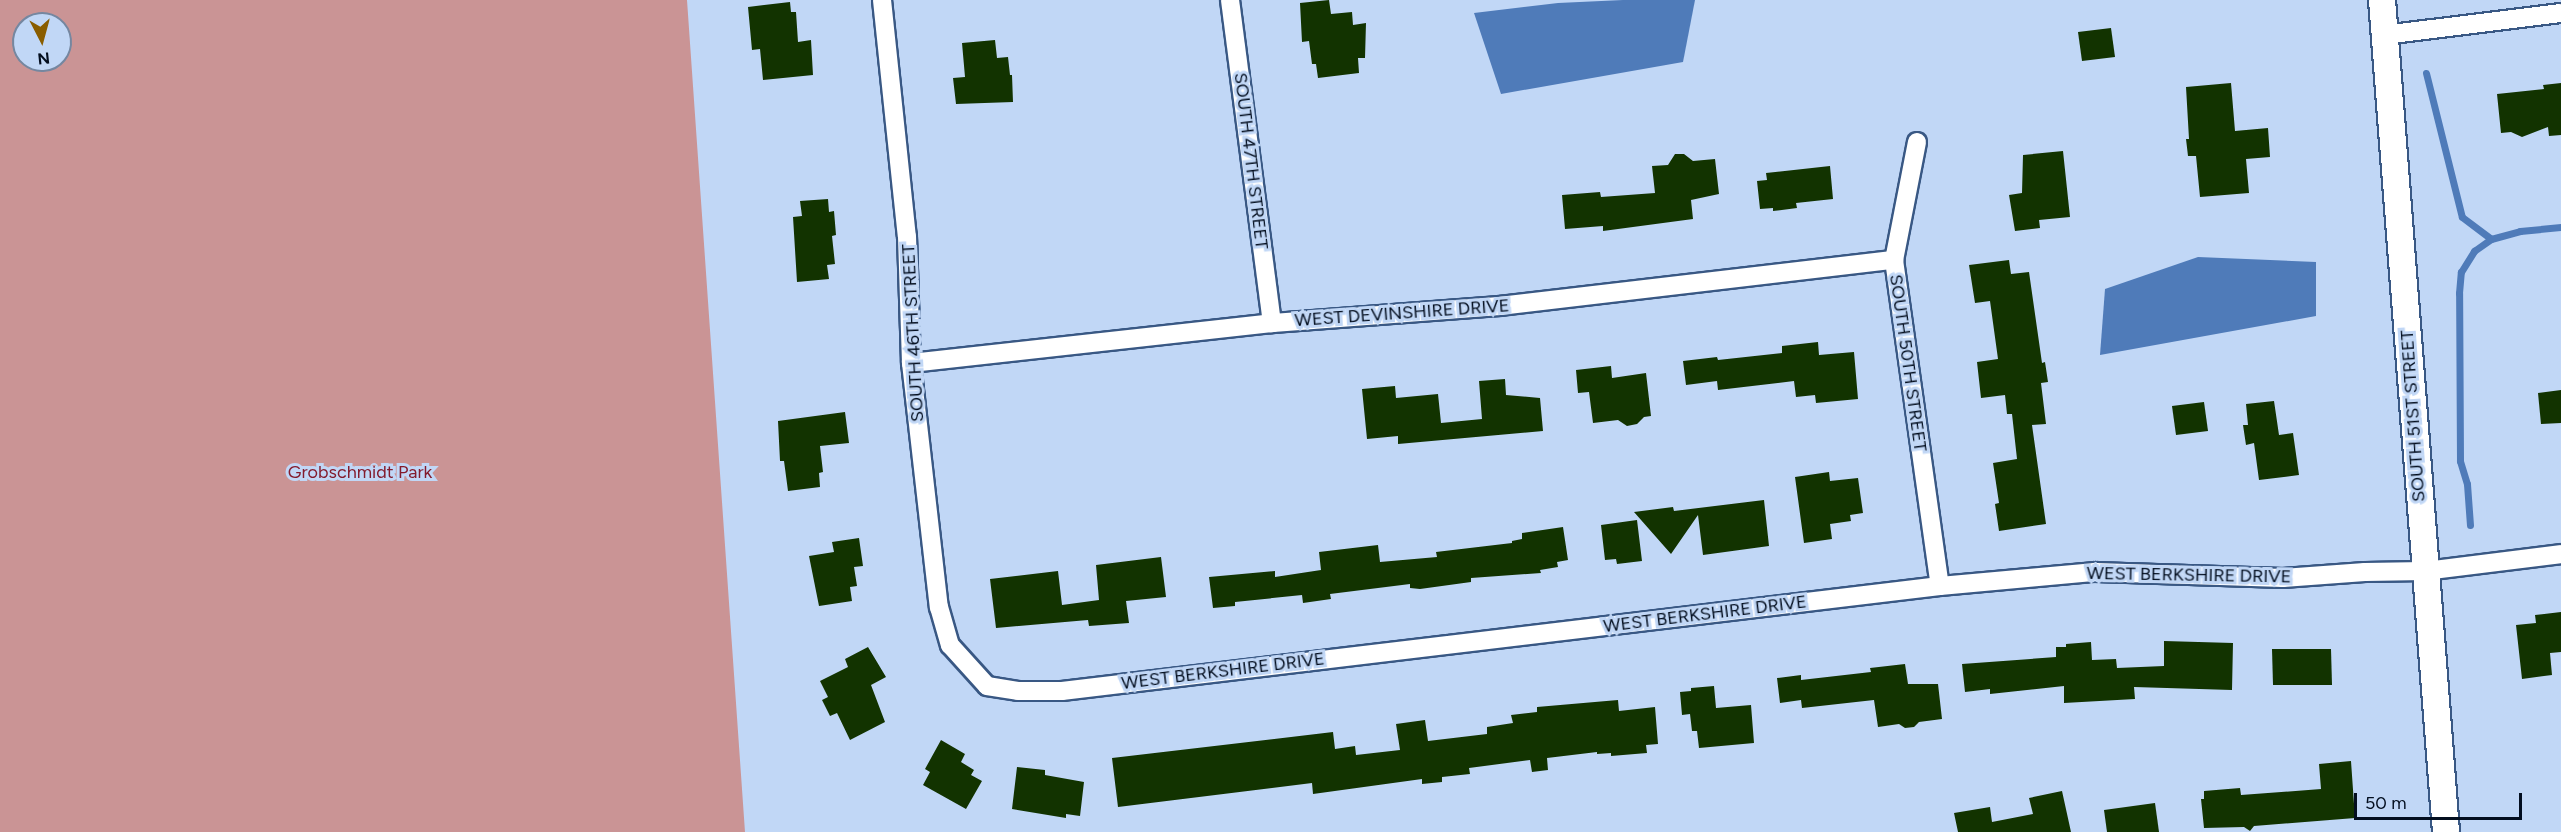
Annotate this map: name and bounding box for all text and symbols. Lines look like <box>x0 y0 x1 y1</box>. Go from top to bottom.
north arrow <box>12 12 72 72</box>
text: N <box>37 48 51 69</box>
street label: SOUTH 47TH STREET <box>1229 71 1273 251</box>
street label: SOUTH 46TH STREET <box>898 243 928 423</box>
street label: SOUTH 50TH STREET <box>1885 273 1931 453</box>
street label: WEST DEVINSHIRE DRIVE <box>1294 295 1510 331</box>
street label: SOUTH 51ST STREET <box>2396 329 2430 503</box>
park label: Grobschmidt Park <box>288 461 432 483</box>
street label: WEST BERKSHIRE DRIVE <box>2086 562 2292 588</box>
street label: WEST BERKSHIRE DRIVE <box>1602 591 1808 637</box>
street label: WEST BERKSHIRE DRIVE <box>1120 648 1326 694</box>
scale bar <box>2357 781 2525 819</box>
text: 50 m <box>2365 792 2407 814</box>

